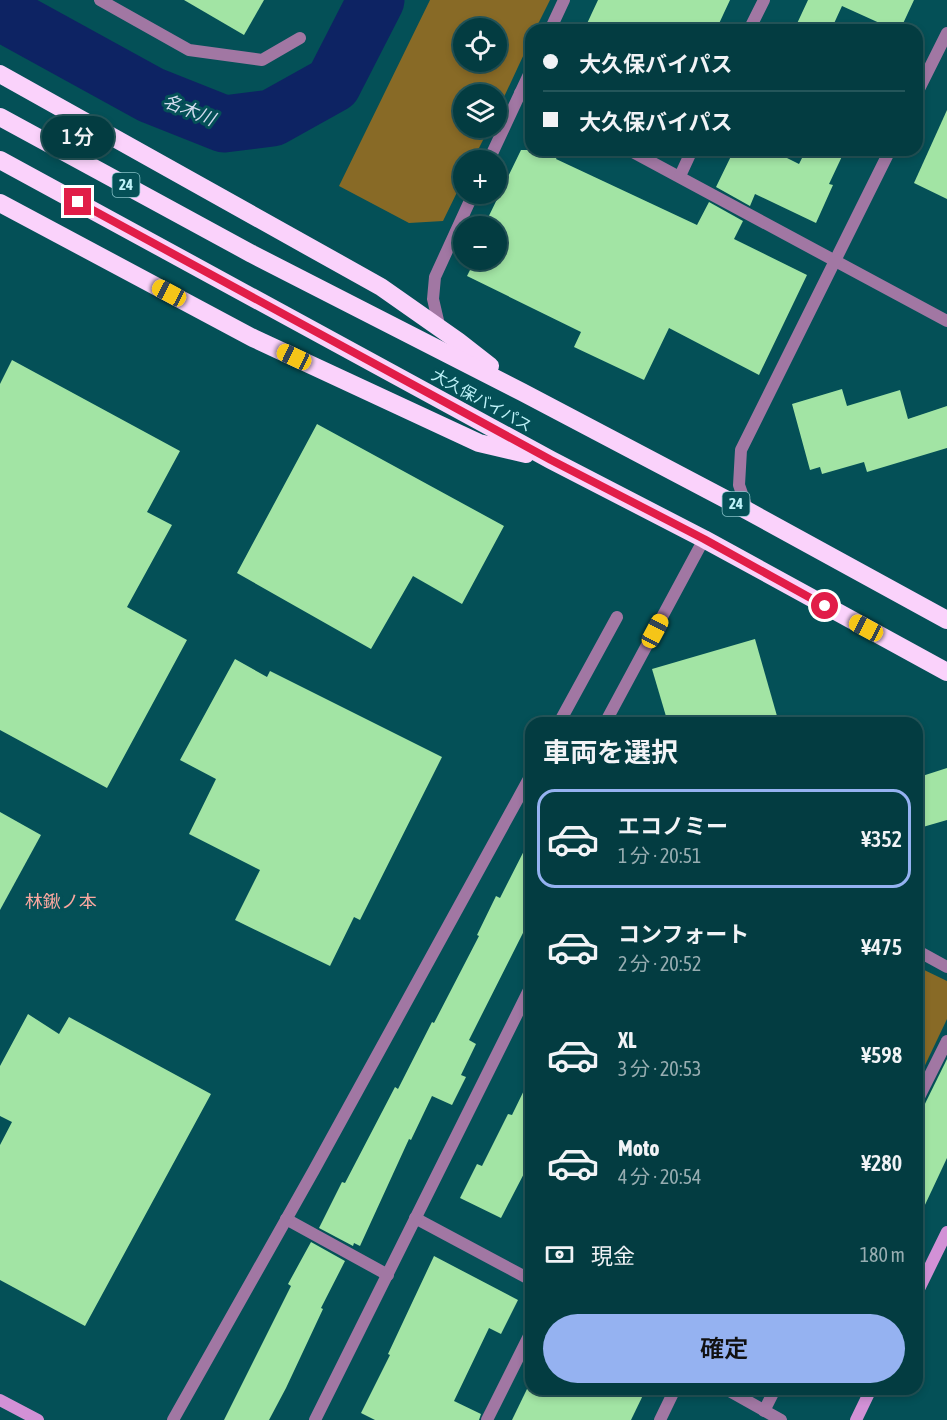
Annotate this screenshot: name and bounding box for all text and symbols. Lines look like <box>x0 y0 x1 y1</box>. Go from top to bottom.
map controls <box>453 18 507 270</box>
button: locate <box>453 18 507 72</box>
text: 大久保バイパス <box>579 51 733 77</box>
button: layers <box>453 84 507 138</box>
water label: 名木川 <box>160 90 220 130</box>
text: 大久保バイパス <box>579 109 733 135</box>
callout: 1 分 <box>42 115 114 157</box>
text: 1 分 <box>62 125 94 148</box>
button: + <box>453 150 507 204</box>
road number: 24 <box>112 173 140 197</box>
route end <box>64 188 91 215</box>
button: − <box>453 216 507 270</box>
car <box>149 277 189 309</box>
car <box>274 341 314 373</box>
street label: 大久保バイパス <box>429 365 535 435</box>
road number: 24 <box>722 492 750 516</box>
route start <box>811 592 838 619</box>
car <box>639 611 671 651</box>
car <box>846 612 886 644</box>
text: 車両を選択 <box>543 737 678 768</box>
icon: car <box>546 812 600 866</box>
text: エコノミー <box>618 813 728 839</box>
text: ¥352 <box>861 826 902 852</box>
text: 1 分 · 20:51 <box>618 844 701 867</box>
district label: 林鍬ノ本 <box>25 891 97 912</box>
icon: car <box>546 920 600 974</box>
text: コンフォート <box>618 921 749 947</box>
text: ¥475 <box>861 934 902 960</box>
text: 2 分 · 20:52 <box>618 952 701 975</box>
text: XL <box>618 1027 636 1053</box>
icon: car <box>546 1028 600 1082</box>
text: ¥598 <box>861 1042 902 1068</box>
text: 3 分 · 20:53 <box>618 1057 701 1080</box>
text: Moto <box>618 1135 660 1161</box>
icon: car <box>546 1136 600 1190</box>
text: ¥280 <box>861 1150 902 1176</box>
text: 4 分 · 20:54 <box>618 1165 701 1188</box>
icon: cash <box>543 1238 576 1271</box>
text: 現金 <box>591 1243 635 1269</box>
text: 180 m <box>860 1243 905 1266</box>
button: 確定 <box>543 1314 905 1383</box>

